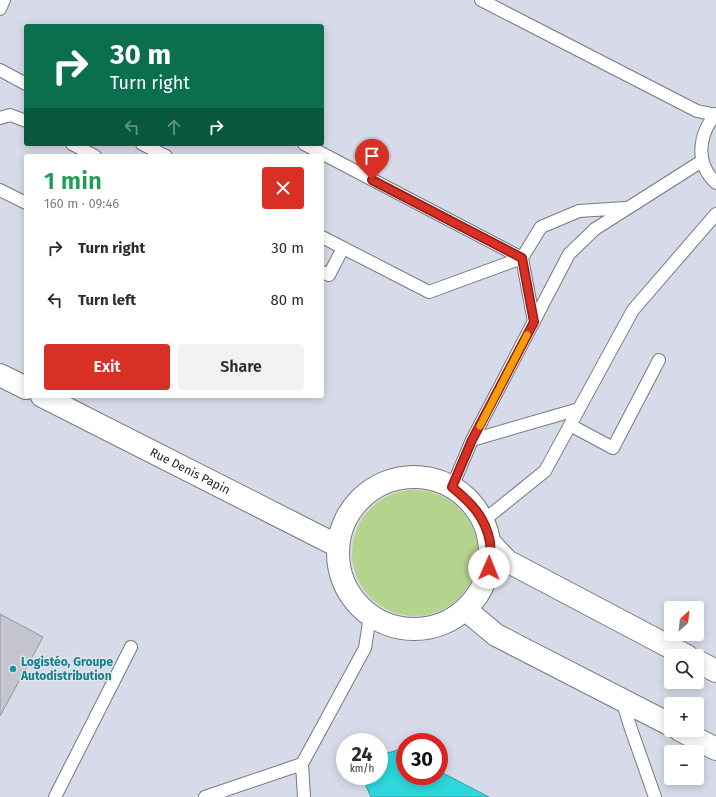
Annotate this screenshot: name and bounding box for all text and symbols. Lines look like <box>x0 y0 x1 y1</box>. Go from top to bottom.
text: 30 m <box>110 38 171 71</box>
icon: right <box>44 40 96 92</box>
text: Turn right <box>110 72 190 94</box>
icon: left <box>121 116 143 138</box>
icon: ahead <box>163 116 185 138</box>
icon: right <box>205 116 227 138</box>
pin <box>355 139 389 180</box>
icon: arrive <box>361 145 383 167</box>
text: 1 min <box>44 167 102 195</box>
button: close <box>262 167 304 209</box>
text: 160 m · 09:46 <box>44 196 119 211</box>
icon: right <box>44 237 66 259</box>
text: Turn right <box>78 239 145 257</box>
text: 30 m <box>271 239 304 257</box>
icon: left <box>44 289 66 311</box>
text: Turn left <box>78 291 136 309</box>
text: 80 m <box>271 291 304 309</box>
button: Exit <box>44 344 170 390</box>
button: Share <box>178 344 304 390</box>
street label: Rue Denis Papin <box>148 445 232 497</box>
position arrow <box>468 547 510 589</box>
north arrow <box>664 601 704 641</box>
map controls <box>664 601 704 785</box>
button: search <box>664 649 704 689</box>
place label: Logistéo, Groupe Autodistribution <box>20 655 114 683</box>
marker: Logistéo, Groupe Autodistribution <box>8 664 18 674</box>
button: + <box>664 697 704 737</box>
speed limit sign: 30 <box>396 733 448 785</box>
text: 24 <box>351 742 373 766</box>
button: − <box>664 745 704 785</box>
text: km/h <box>350 763 374 775</box>

